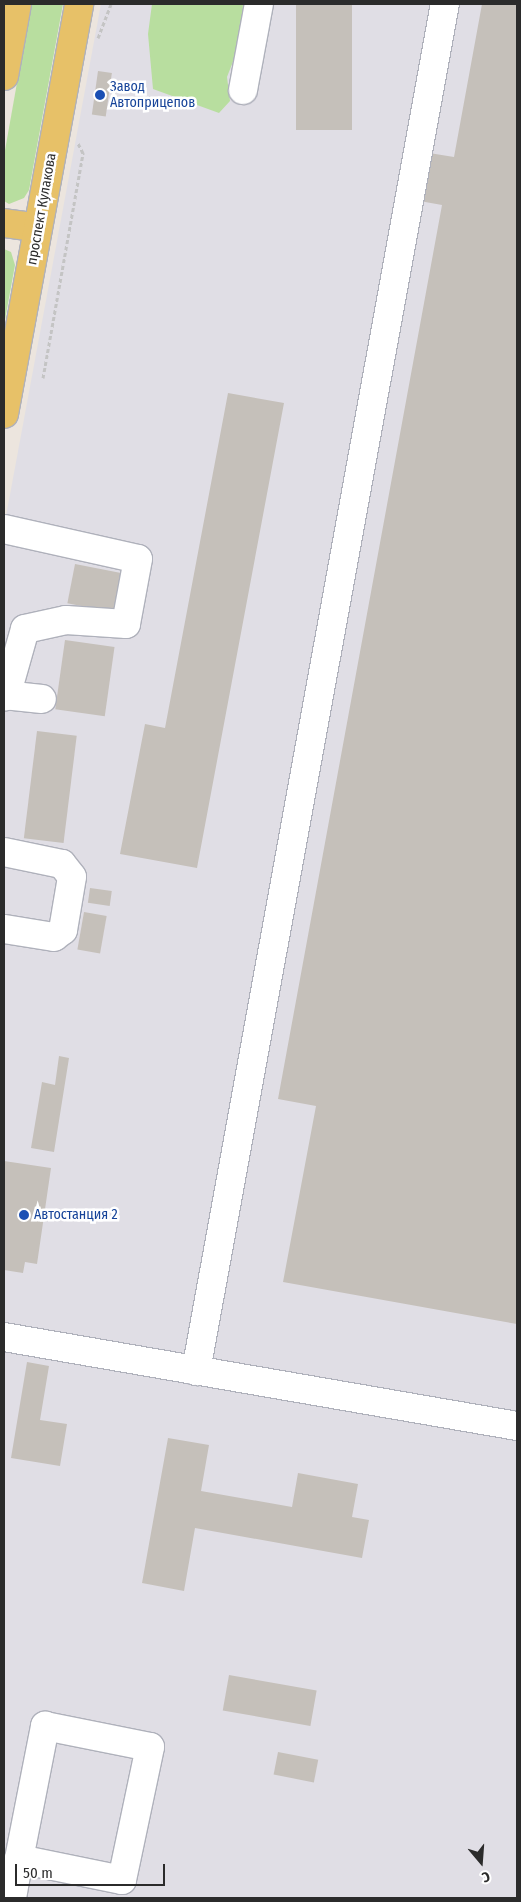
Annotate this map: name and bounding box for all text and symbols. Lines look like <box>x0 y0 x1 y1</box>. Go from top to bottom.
place label: Завод Автоприцепов <box>110 79 195 111</box>
marker: Завод Автоприцепов <box>94 89 106 101</box>
street label: проспект Кулакова <box>24 152 60 266</box>
place label: Автостанция 2 <box>34 1207 118 1223</box>
marker: Автостанция 2 <box>18 1209 30 1221</box>
north arrow <box>456 1837 506 1887</box>
scale bar <box>18 1854 168 1886</box>
text: 50 m <box>23 1864 53 1882</box>
text: С <box>480 1868 492 1886</box>

